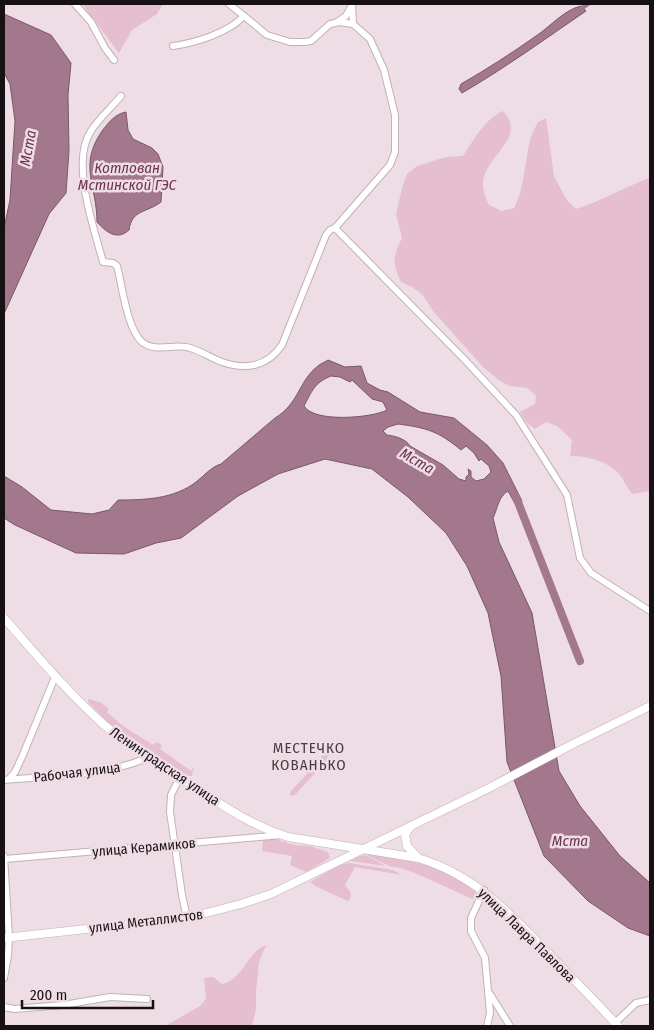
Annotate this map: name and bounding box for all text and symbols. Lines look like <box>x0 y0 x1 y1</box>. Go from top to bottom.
water label: Мста <box>16 128 40 167</box>
water label: Котлован Мстинской ГЭС <box>78 159 178 194</box>
water label: Мста <box>397 444 437 478</box>
street label: Ленинградская улица <box>107 723 223 810</box>
district label: МЕСТЕЧКО КОВАНЬКО <box>271 739 347 774</box>
street label: Рабочая улица <box>33 759 121 786</box>
water label: Мста <box>552 832 588 850</box>
street label: улица Керамиков <box>92 835 196 860</box>
street label: улица Лавра Павлова <box>475 885 579 986</box>
street label: улица Металлистов <box>88 906 204 937</box>
scale bar <box>22 978 154 1010</box>
text: 200 m <box>30 986 67 1004</box>

